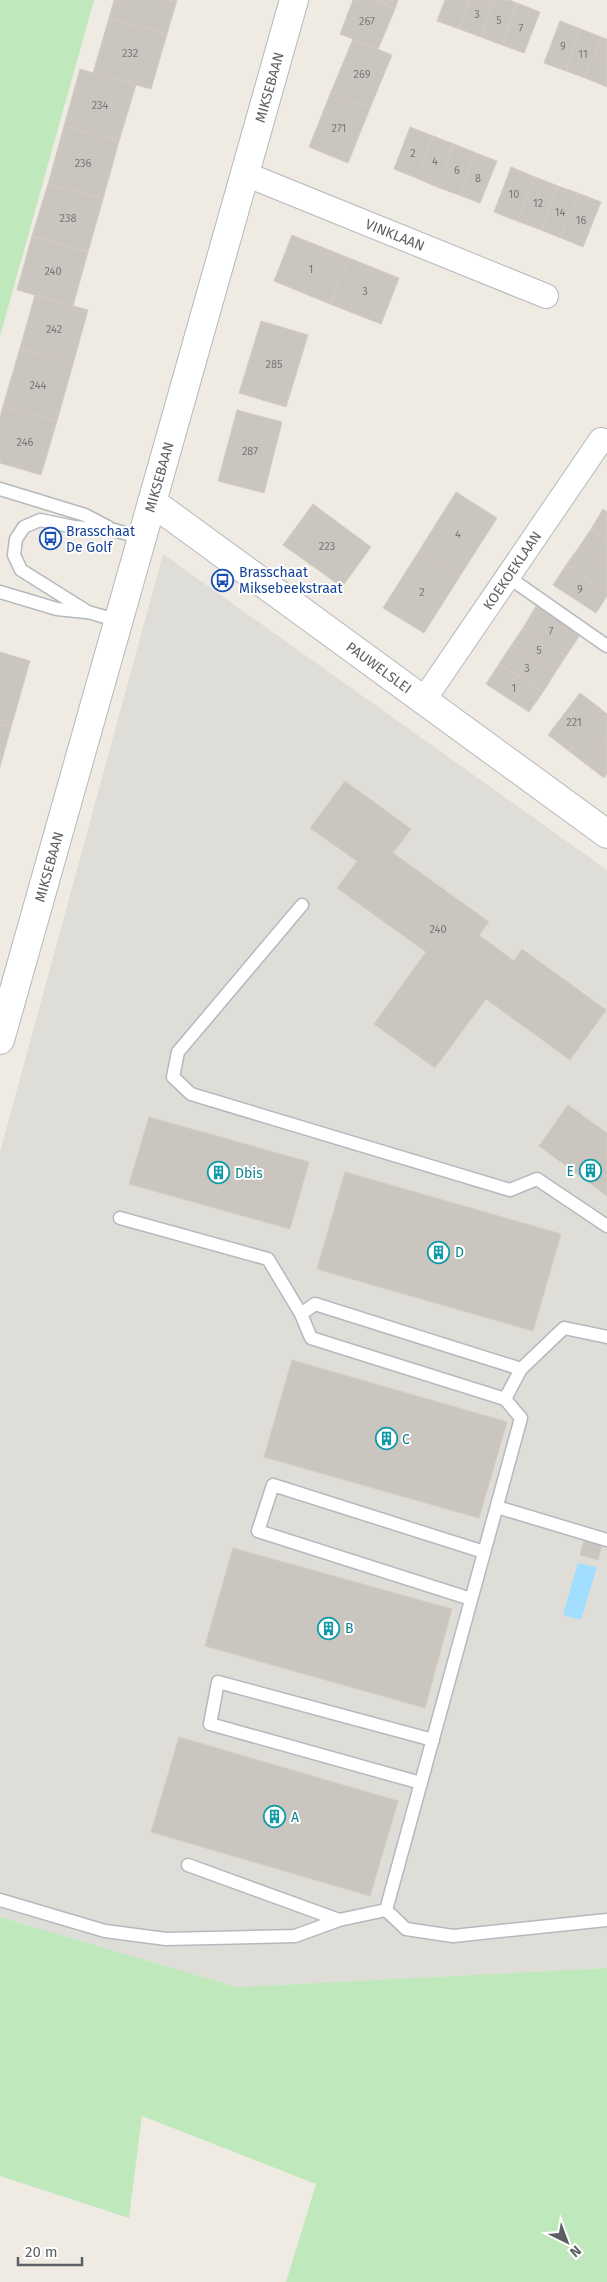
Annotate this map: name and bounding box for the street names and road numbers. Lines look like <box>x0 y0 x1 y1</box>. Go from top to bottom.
street label: MIKSEBAAN <box>252 50 288 125</box>
street label: VINKLAAN <box>363 216 427 255</box>
street label: MIKSEBAAN <box>142 440 178 514</box>
street label: KOEKOEKLAAN <box>480 528 545 613</box>
street label: PAUWELSLEI <box>343 639 415 697</box>
street label: MIKSEBAAN <box>31 830 67 904</box>

